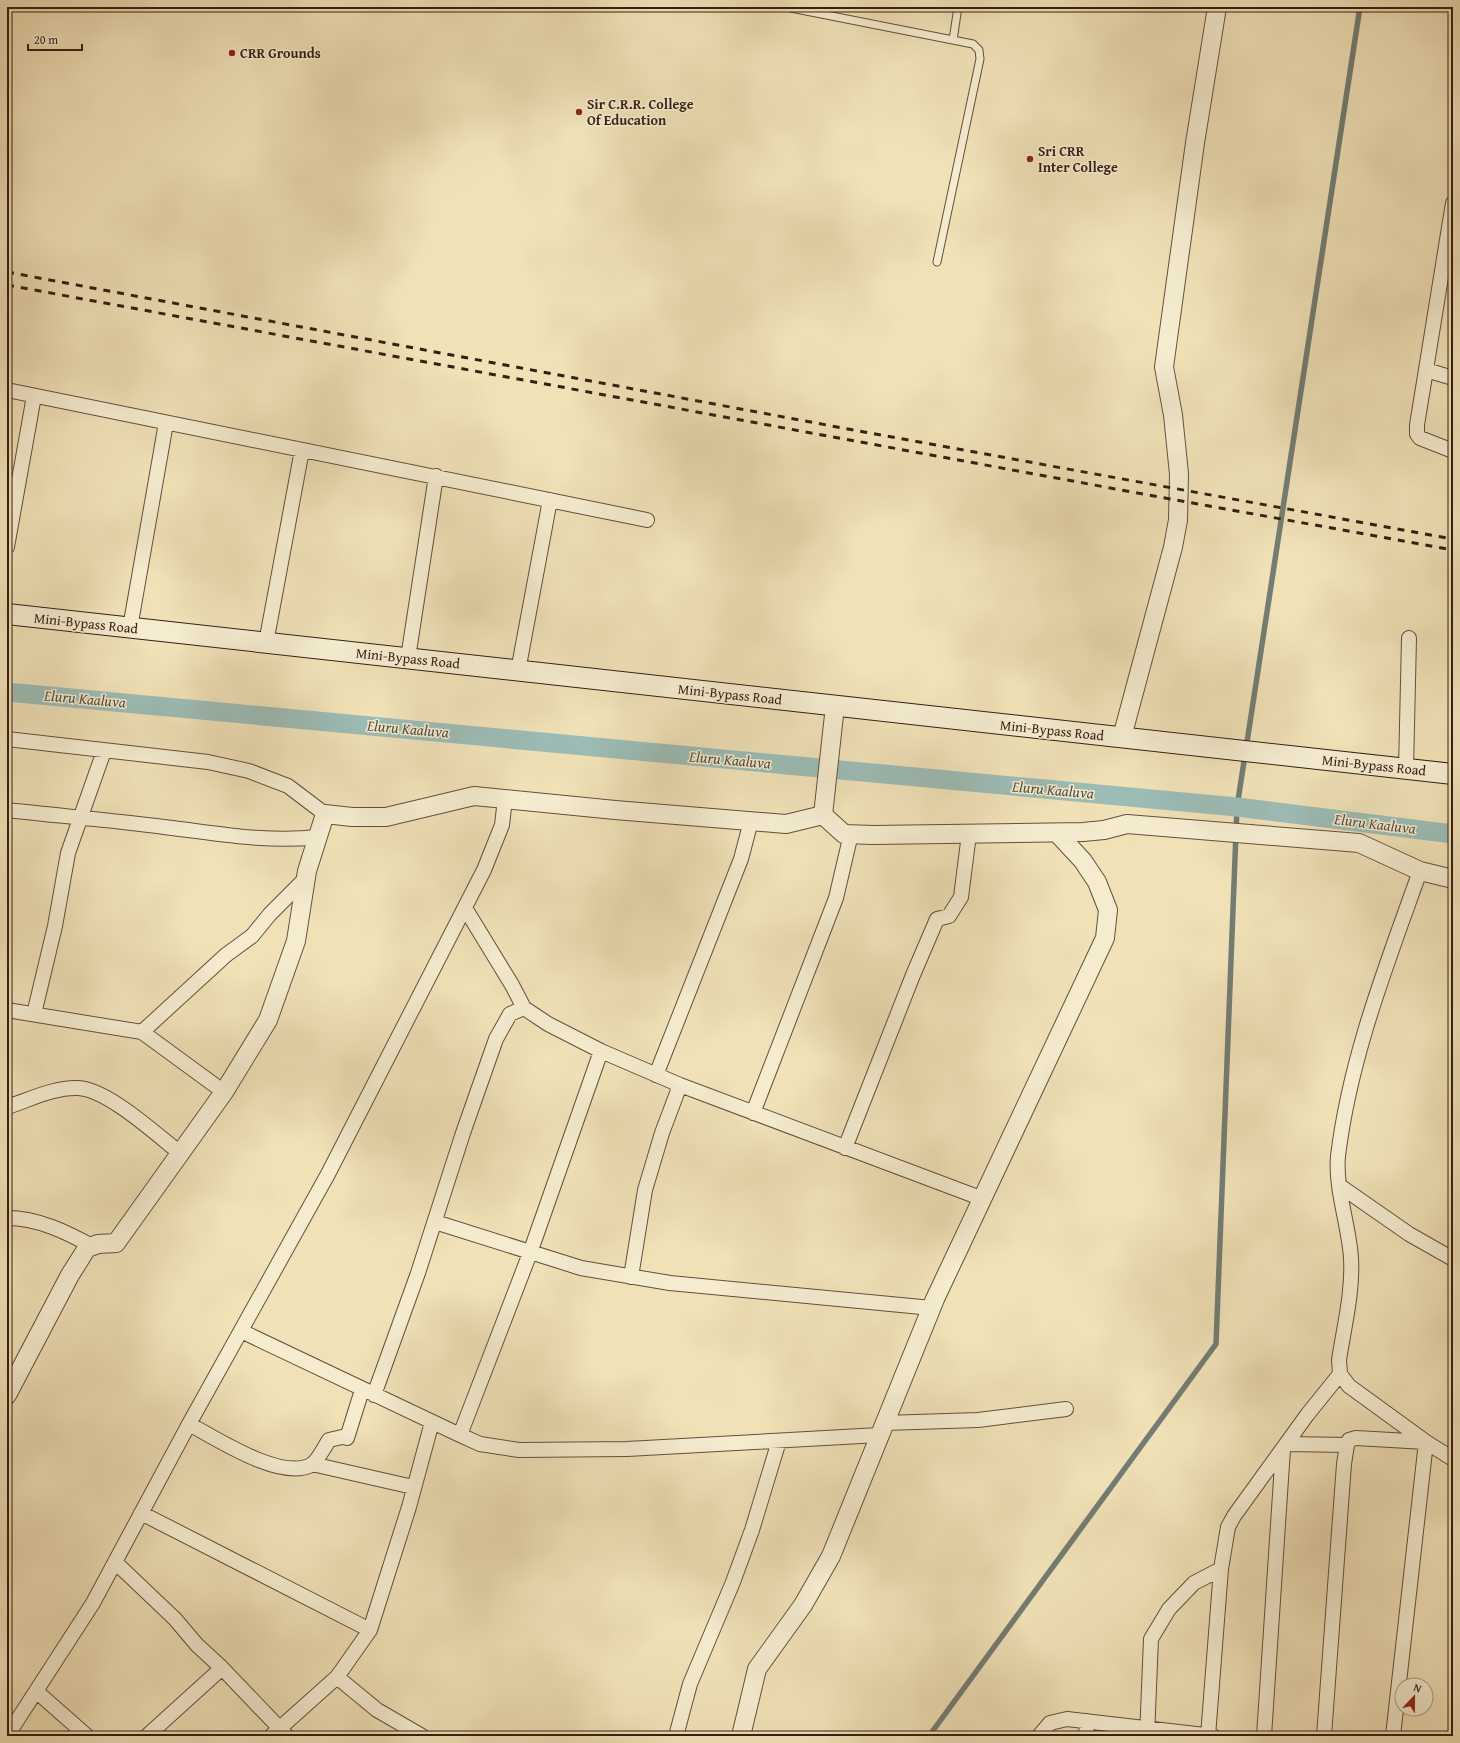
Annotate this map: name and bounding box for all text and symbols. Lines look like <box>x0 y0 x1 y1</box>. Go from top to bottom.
scale bar <box>28 26 82 52</box>
text: 20 m <box>34 31 58 48</box>
place label: CRR Grounds <box>240 43 321 63</box>
marker: CRR Grounds <box>227 48 237 58</box>
place label: Sir C.R.R. College Of Education <box>587 94 694 130</box>
marker: Sir C.R.R. College Of Education <box>574 107 584 117</box>
place label: Sri CRR Inter College <box>1038 141 1118 177</box>
marker: Sri CRR Inter College <box>1025 154 1035 164</box>
street label: Mini-Bypass Road <box>33 608 140 638</box>
street label: Mini-Bypass Road <box>355 643 462 673</box>
street label: Mini-Bypass Road <box>677 679 784 709</box>
water label: Eluru Kaaluva <box>42 684 127 713</box>
water label: Eluru Kaaluva <box>365 714 450 743</box>
street label: Mini-Bypass Road <box>999 715 1106 745</box>
water label: Eluru Kaaluva <box>687 745 772 774</box>
street label: Mini-Bypass Road <box>1321 750 1428 780</box>
water label: Eluru Kaaluva <box>1010 775 1095 804</box>
water label: Eluru Kaaluva <box>1332 808 1417 839</box>
north arrow <box>1394 1677 1434 1717</box>
text: N <box>1411 1679 1425 1697</box>

